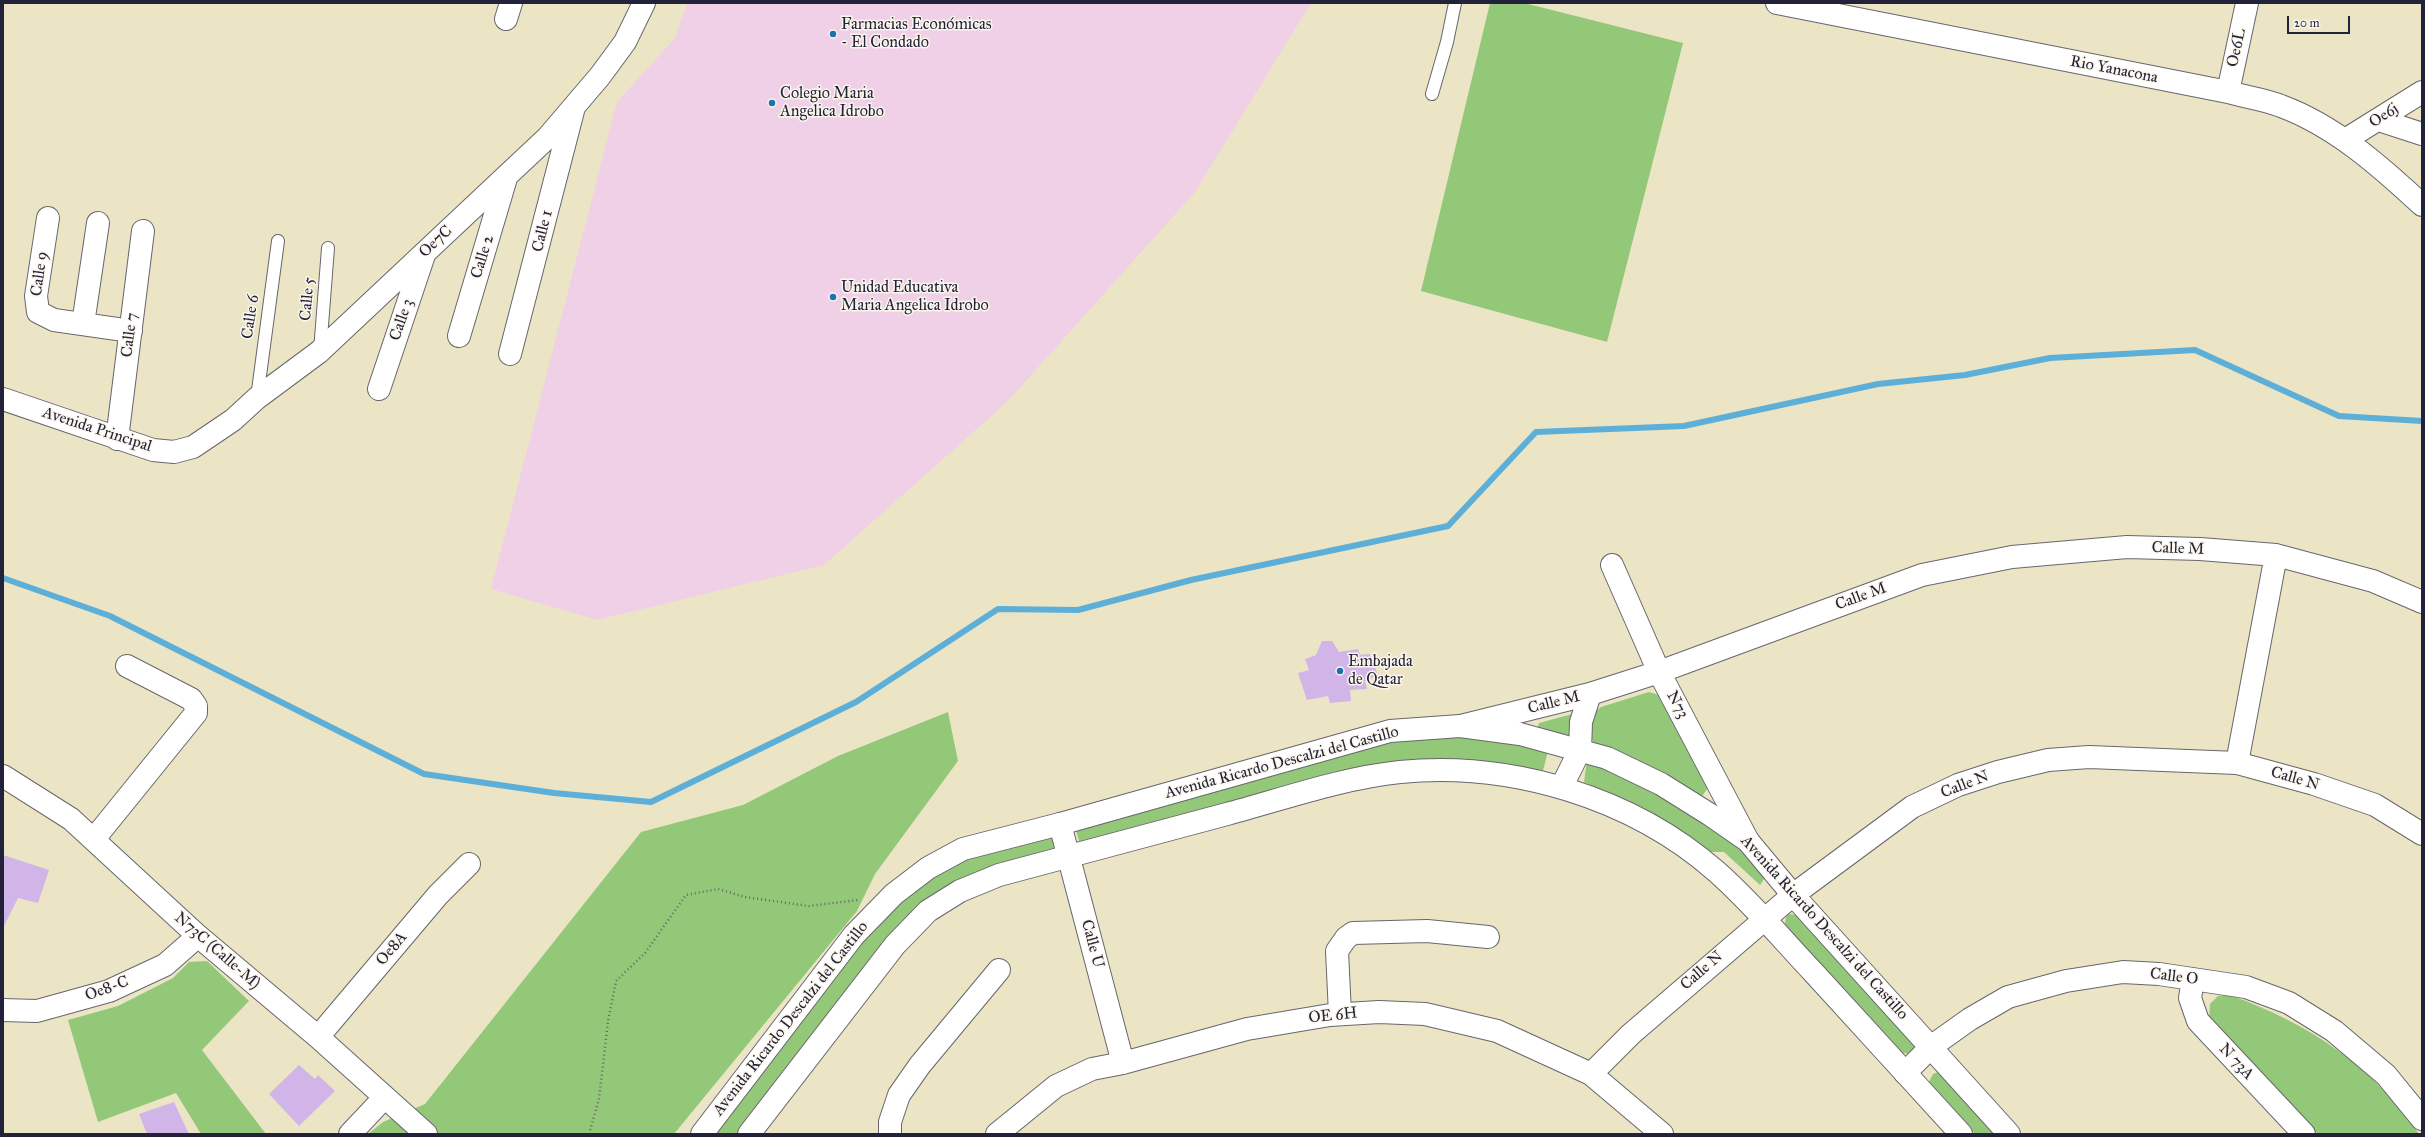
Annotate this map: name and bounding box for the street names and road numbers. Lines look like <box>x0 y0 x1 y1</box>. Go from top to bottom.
street label: Oe6L <box>2224 27 2250 69</box>
street label: Rio Yanacona <box>2069 52 2159 88</box>
street label: Oe6j <box>2366 100 2402 132</box>
street label: Calle 1 <box>529 208 557 254</box>
street label: Oe7C <box>415 222 457 262</box>
street label: Calle 2 <box>467 233 499 281</box>
street label: Calle 9 <box>27 250 53 298</box>
street label: Calle 5 <box>297 276 319 322</box>
street label: Calle 6 <box>238 294 264 340</box>
street label: Calle 3 <box>386 297 418 343</box>
street label: Calle 7 <box>118 312 142 358</box>
street label: Avenida Principal <box>40 403 154 457</box>
street label: Calle M <box>2151 538 2205 560</box>
street label: Calle M <box>1833 579 1889 615</box>
street label: Calle M <box>1526 687 1582 719</box>
street label: N73 <box>1662 688 1692 722</box>
street label: Avenida Ricardo Descalzi del Castillo <box>1163 723 1401 803</box>
street label: Calle N <box>2268 763 2322 795</box>
street label: Calle N <box>1938 767 1992 803</box>
street label: Avenida Ricardo Descalzi del Castillo <box>1736 832 1912 1024</box>
street label: N73C (Calle-M) <box>170 908 264 994</box>
street label: Avenida Ricardo Descalzi del Castillo <box>709 918 873 1120</box>
street label: Calle U <box>1076 918 1108 970</box>
street label: Oe8A <box>372 928 412 970</box>
street label: Calle N <box>1677 947 1727 995</box>
street label: Calle O <box>2149 965 2199 989</box>
street label: Oe8-C <box>83 972 131 1006</box>
street label: OE 6H <box>1308 1004 1358 1028</box>
street label: N 73A <box>2214 1040 2258 1084</box>

